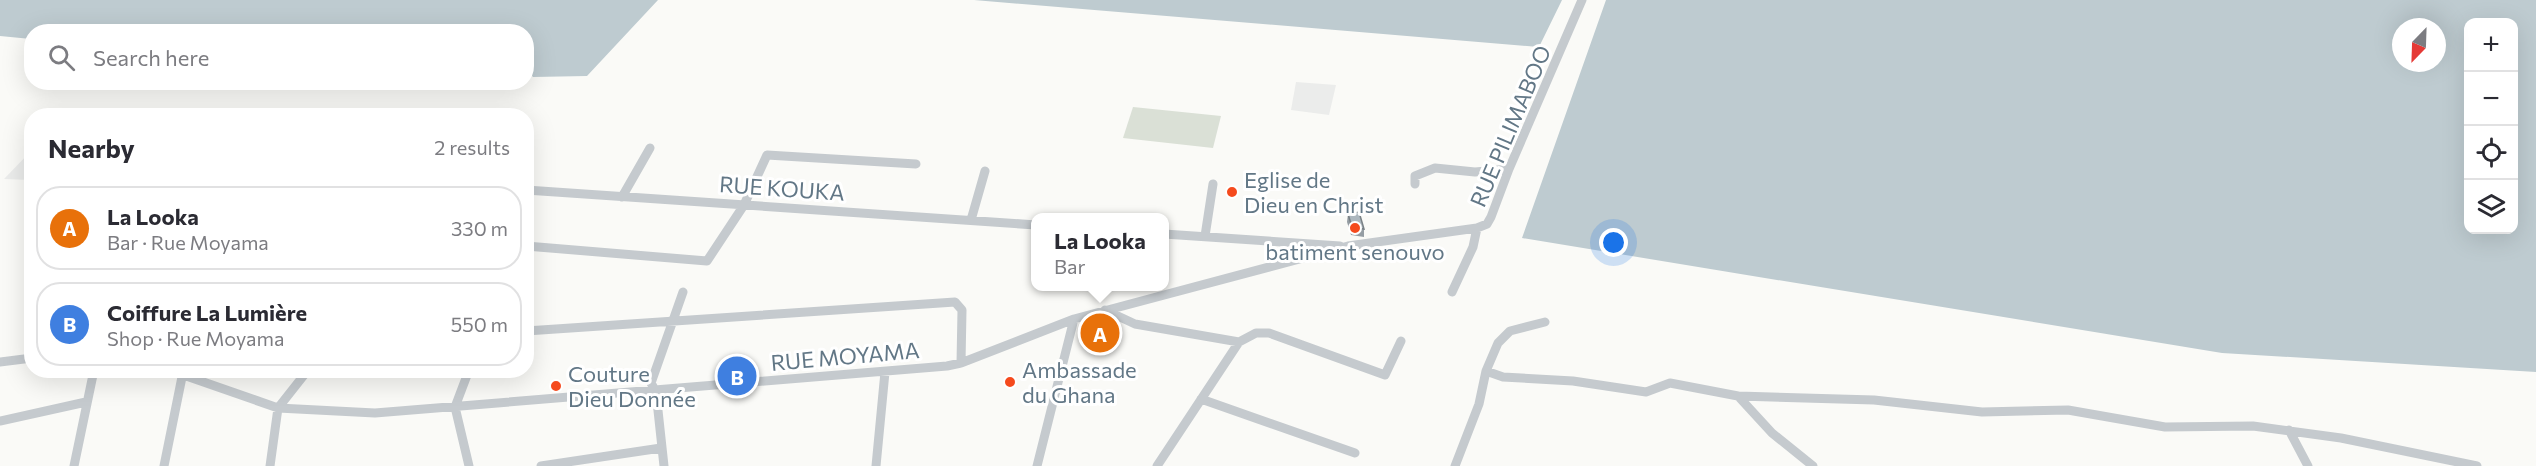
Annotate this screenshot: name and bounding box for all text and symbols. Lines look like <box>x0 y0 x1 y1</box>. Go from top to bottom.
north arrow <box>2392 18 2446 72</box>
map controls <box>2464 18 2518 234</box>
button: + <box>2464 18 2518 72</box>
search box <box>24 24 534 90</box>
icon: search <box>45 41 78 74</box>
street label: RUE PILIMABOO <box>1464 41 1556 211</box>
text: Search here <box>93 44 209 71</box>
button: − <box>2464 72 2518 126</box>
button: locate <box>2464 126 2518 180</box>
text: Nearby <box>48 132 135 163</box>
text: 2 results <box>434 135 510 159</box>
place label: Eglise de Dieu en Christ <box>1244 166 1383 218</box>
street label: RUE KOUKA <box>718 170 846 206</box>
button: layers <box>2464 180 2518 234</box>
marker: Eglise de Dieu en Christ <box>1225 185 1239 199</box>
text: La Looka <box>107 203 199 230</box>
popup <box>1031 213 1169 291</box>
text: A <box>62 216 77 240</box>
text: 330 m <box>451 216 508 240</box>
marker: batiment senouvo <box>1348 221 1362 235</box>
text: La Looka <box>1054 227 1146 254</box>
your location <box>1599 228 1628 257</box>
text: Bar · Rue Moyama <box>107 230 269 254</box>
place label: batiment senouvo <box>1265 238 1445 265</box>
text: Bar <box>1054 254 1085 278</box>
text: Coiffure La Lumière <box>107 299 307 326</box>
pin: A <box>1080 310 1120 356</box>
text: B <box>63 312 76 336</box>
text: 550 m <box>451 312 508 336</box>
text: Shop · Rue Moyama <box>107 326 284 350</box>
street label: RUE MOYAMA <box>769 336 921 376</box>
pin: B <box>718 354 756 398</box>
place label: Ambassade du Ghana <box>1022 356 1137 408</box>
place label: Couture Dieu Donnée <box>568 360 696 412</box>
marker: Ambassade du Ghana <box>1003 375 1017 389</box>
marker: Couture Dieu Donnée <box>549 379 563 393</box>

